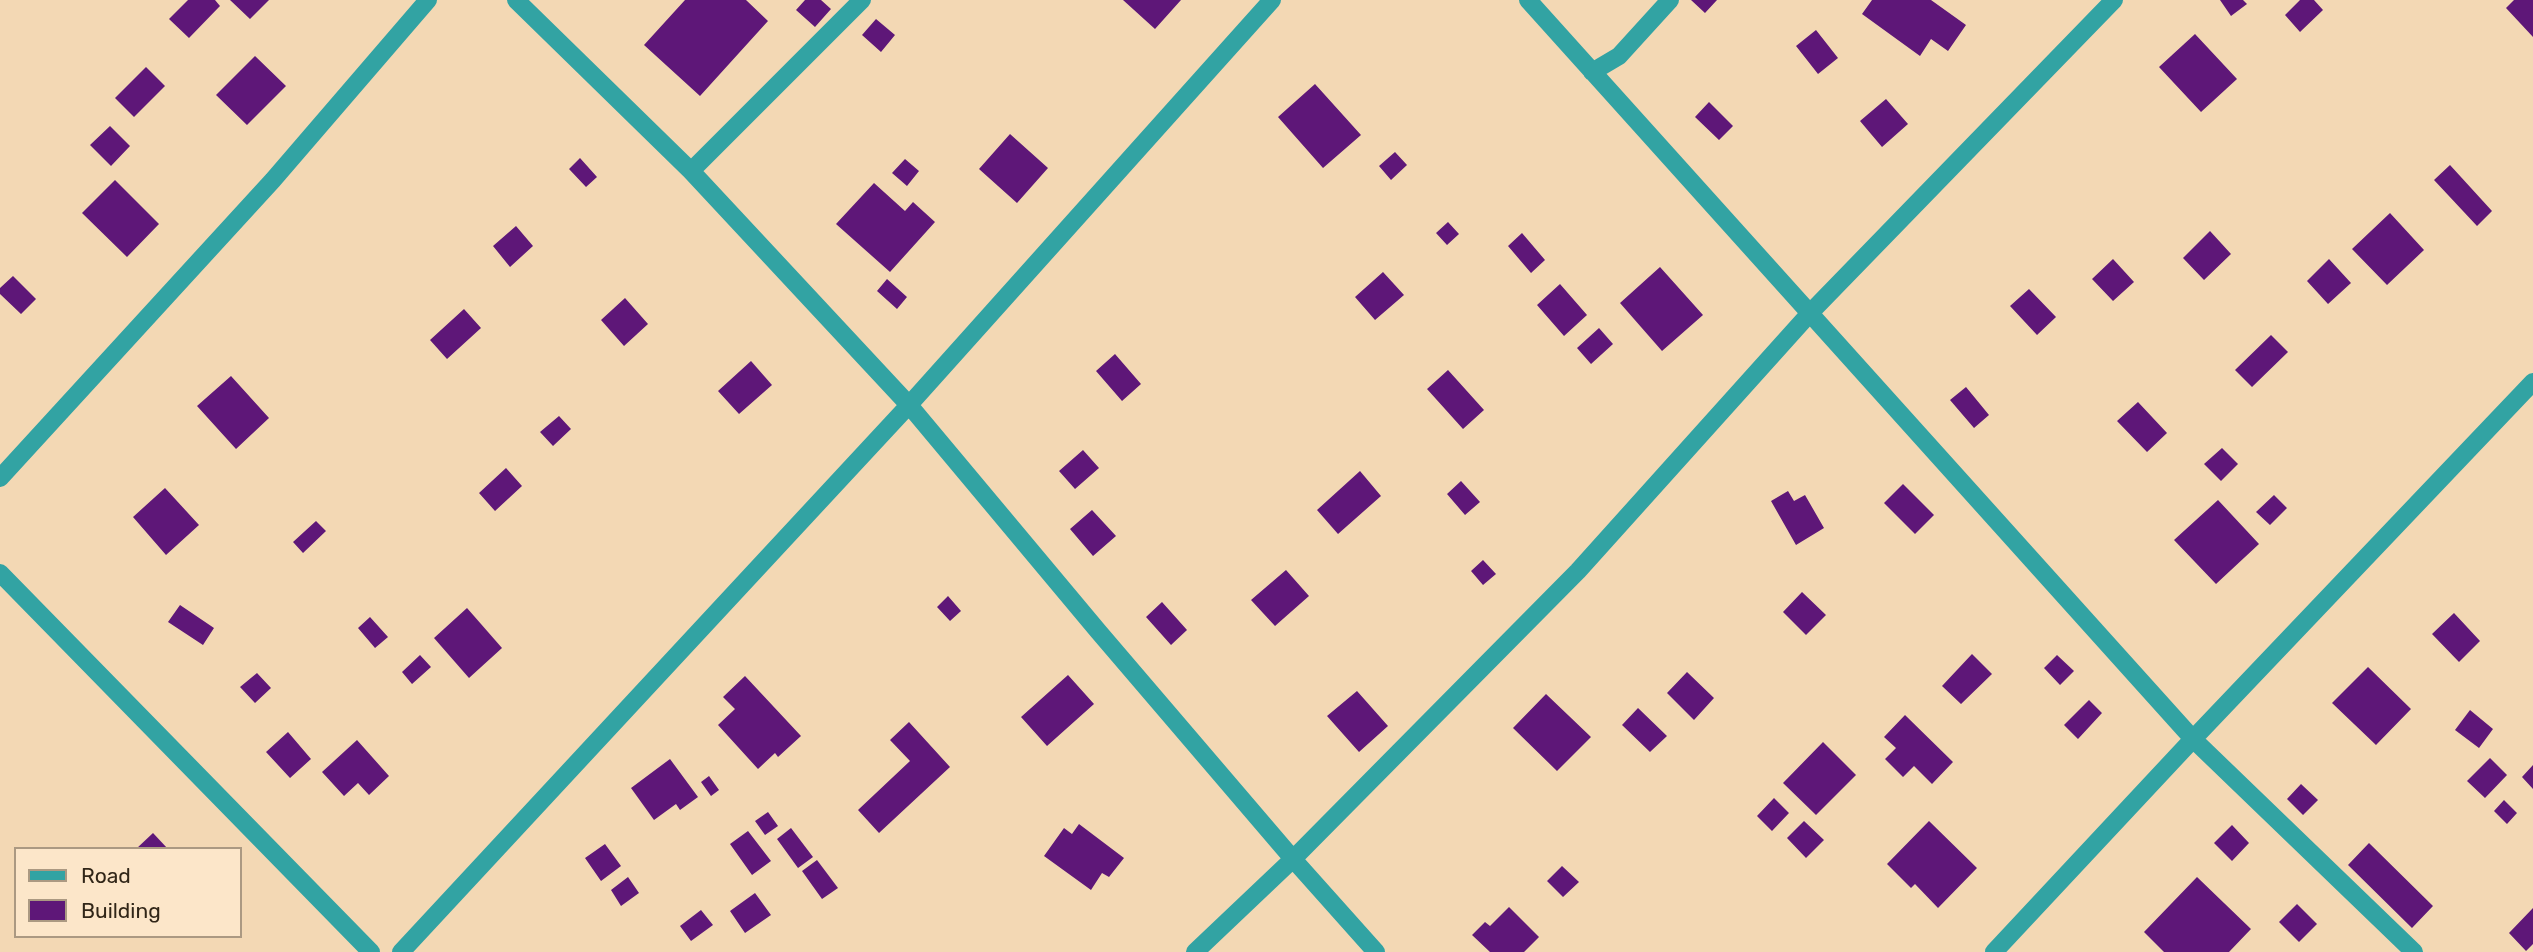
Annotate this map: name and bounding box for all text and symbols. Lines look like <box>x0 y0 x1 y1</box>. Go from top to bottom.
legend <box>14 847 242 938</box>
text: Road <box>81 863 131 888</box>
text: Building <box>81 898 161 923</box>

